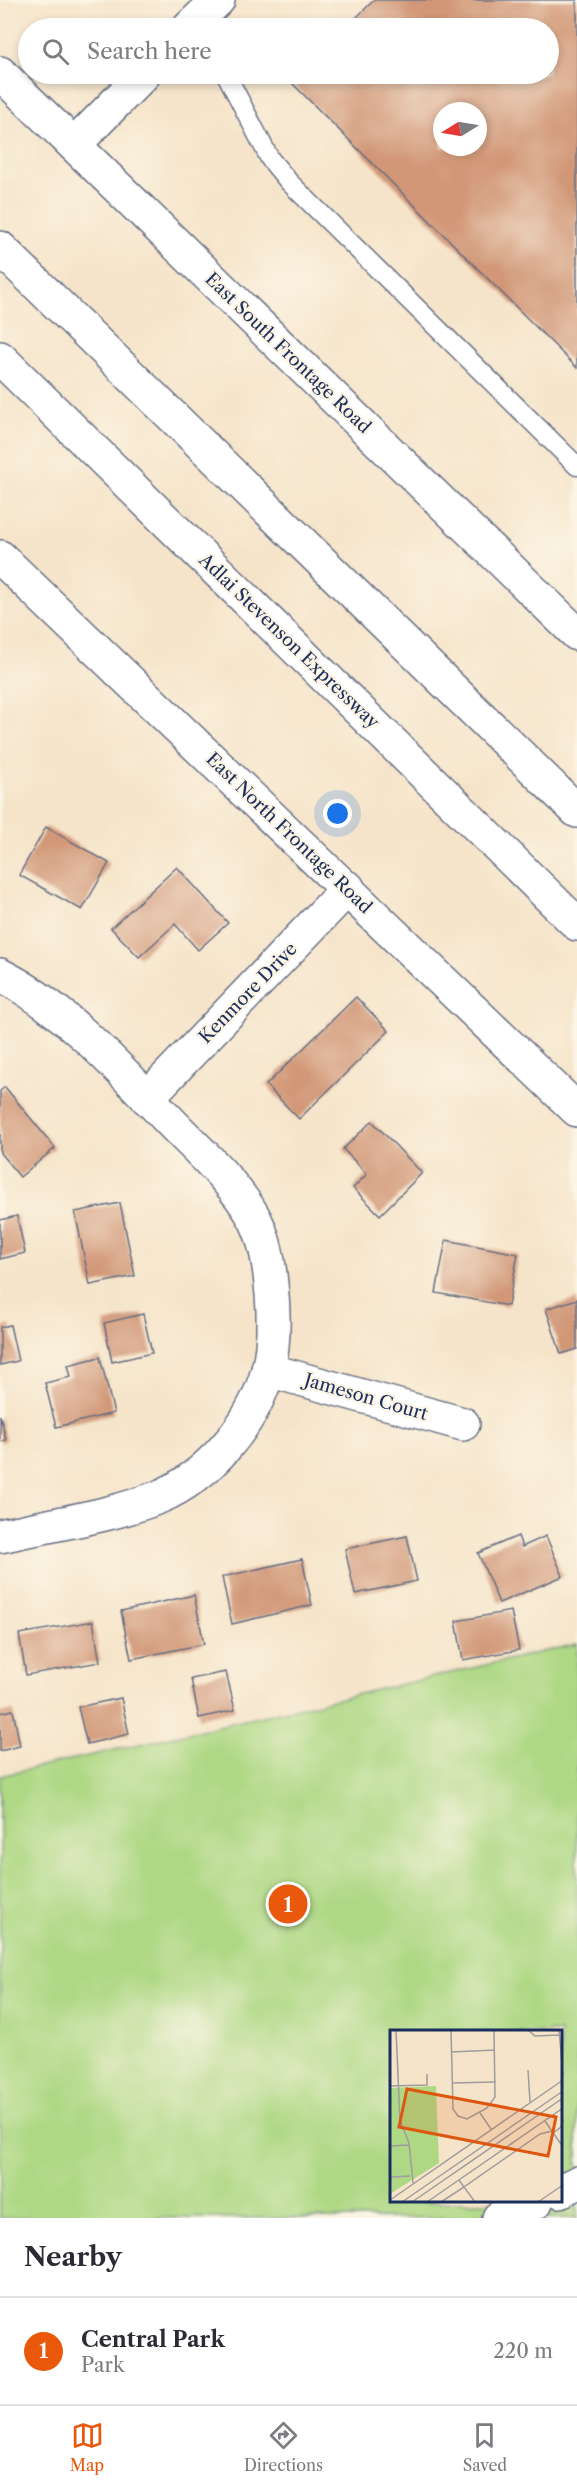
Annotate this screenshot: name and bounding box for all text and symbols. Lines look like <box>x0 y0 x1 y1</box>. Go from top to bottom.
search box <box>18 18 559 84</box>
icon: search <box>39 35 72 68</box>
text: Search here <box>87 38 212 65</box>
north arrow <box>433 102 487 156</box>
street label: East South Frontage Road <box>200 268 376 438</box>
street label: Adlai Stevenson Expressway <box>194 548 384 734</box>
street label: East North Frontage Road <box>201 748 377 918</box>
your location <box>323 799 352 828</box>
street label: Kenmore Drive <box>194 938 302 1048</box>
street label: Jameson Court <box>299 1368 431 1425</box>
pin: 1 <box>268 1882 308 1926</box>
inset map <box>390 2030 562 2203</box>
text: Nearby <box>24 2241 122 2273</box>
text: Central Park <box>81 2326 225 2353</box>
text: 1 <box>39 2339 48 2363</box>
text: 220 m <box>493 2339 553 2363</box>
text: Park <box>81 2353 124 2377</box>
tab: Map <box>70 2419 104 2475</box>
tab: Directions <box>244 2419 323 2475</box>
tab: Saved <box>463 2419 507 2475</box>

